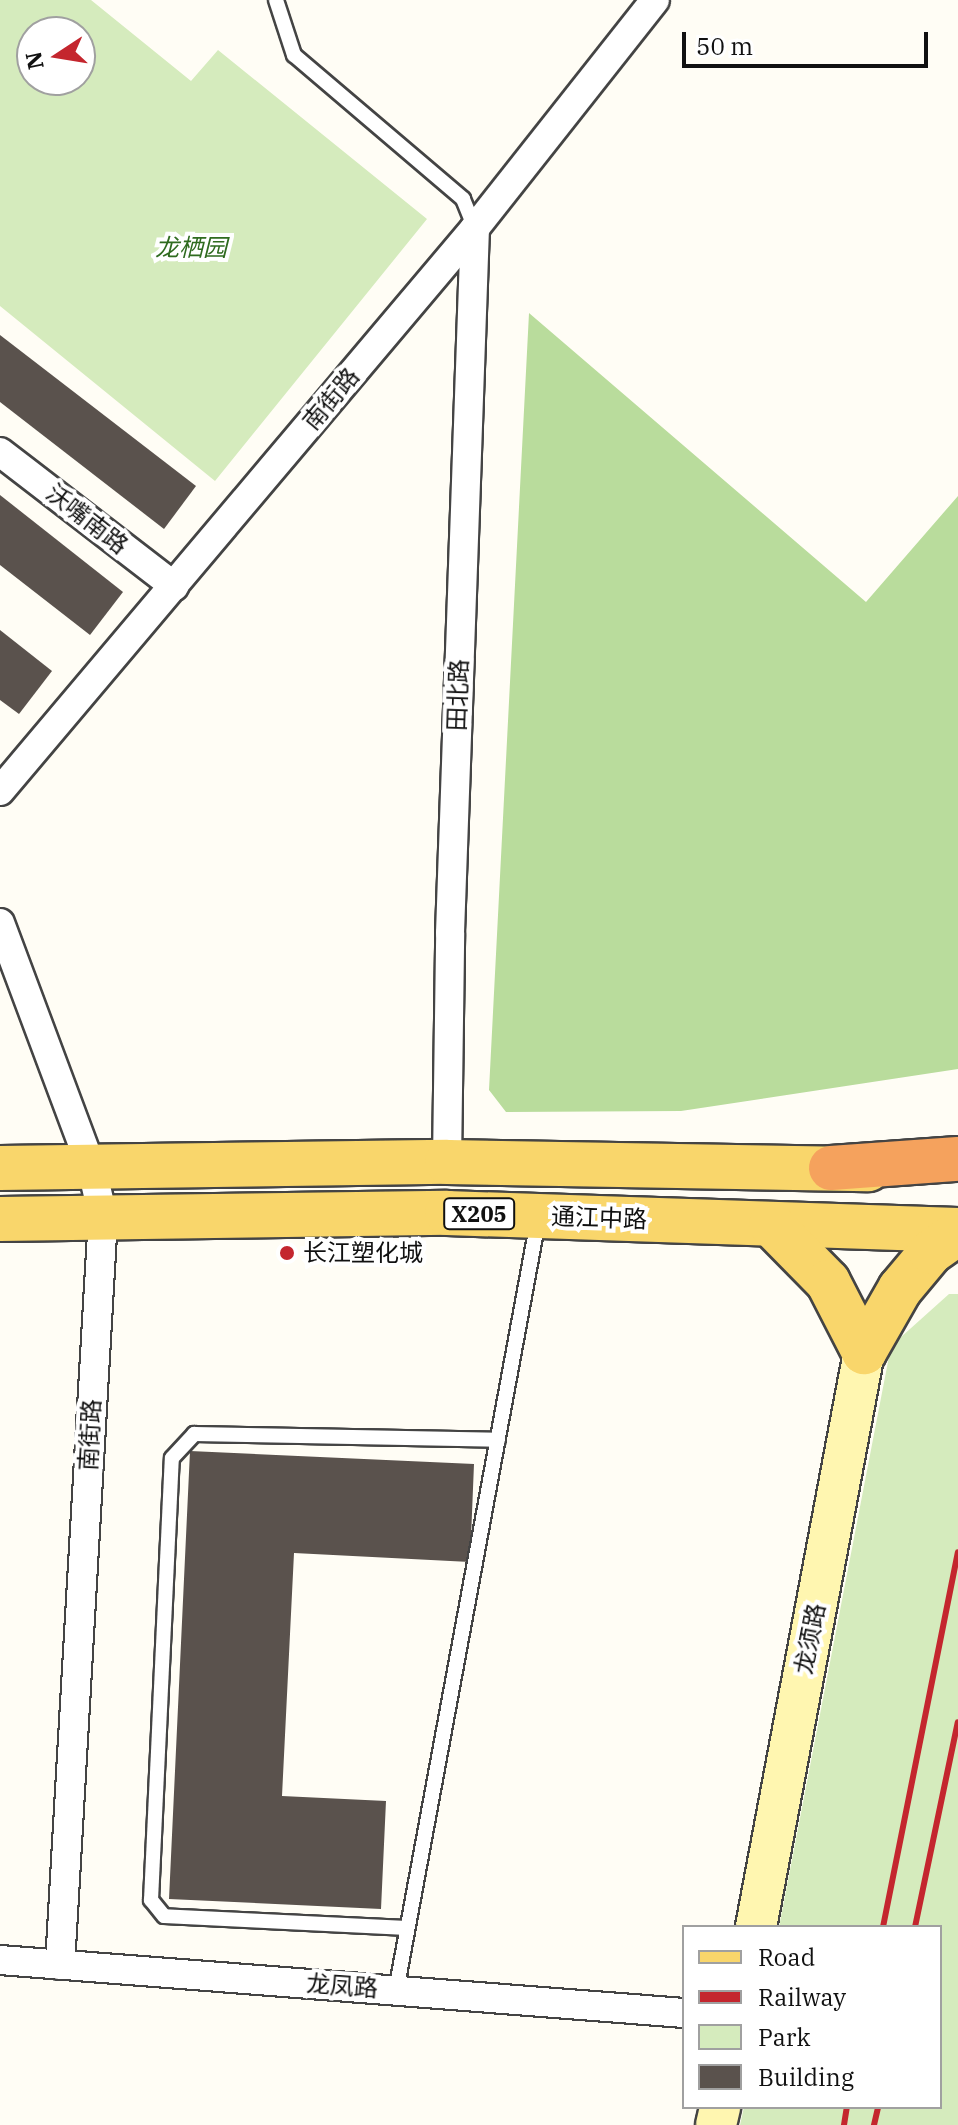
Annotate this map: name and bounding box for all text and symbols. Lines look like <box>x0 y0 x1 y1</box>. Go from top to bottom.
north arrow <box>16 16 96 96</box>
scale bar <box>686 16 932 66</box>
text: 50 m <box>696 30 753 62</box>
text: N <box>18 49 50 72</box>
park label: 龙栖园 <box>155 234 227 262</box>
street label: 南街路 <box>297 362 365 436</box>
street label: 沃嘴南路 <box>40 478 134 560</box>
street label: 田北路 <box>442 659 474 731</box>
road number: X205 <box>443 1196 515 1232</box>
street label: 通江中路 <box>551 1202 647 1234</box>
place label: 长江塑化城 <box>303 1239 423 1267</box>
marker: 长江塑化城 <box>278 1244 296 1262</box>
street label: 南街路 <box>74 1398 106 1472</box>
street label: 龙须路 <box>789 1601 831 1677</box>
legend <box>682 1925 942 2109</box>
text: Road <box>758 1941 815 1973</box>
street label: 龙凤路 <box>305 1969 379 2003</box>
text: Railway <box>758 1981 846 2013</box>
text: Park <box>758 2021 810 2053</box>
text: Building <box>758 2061 854 2093</box>

